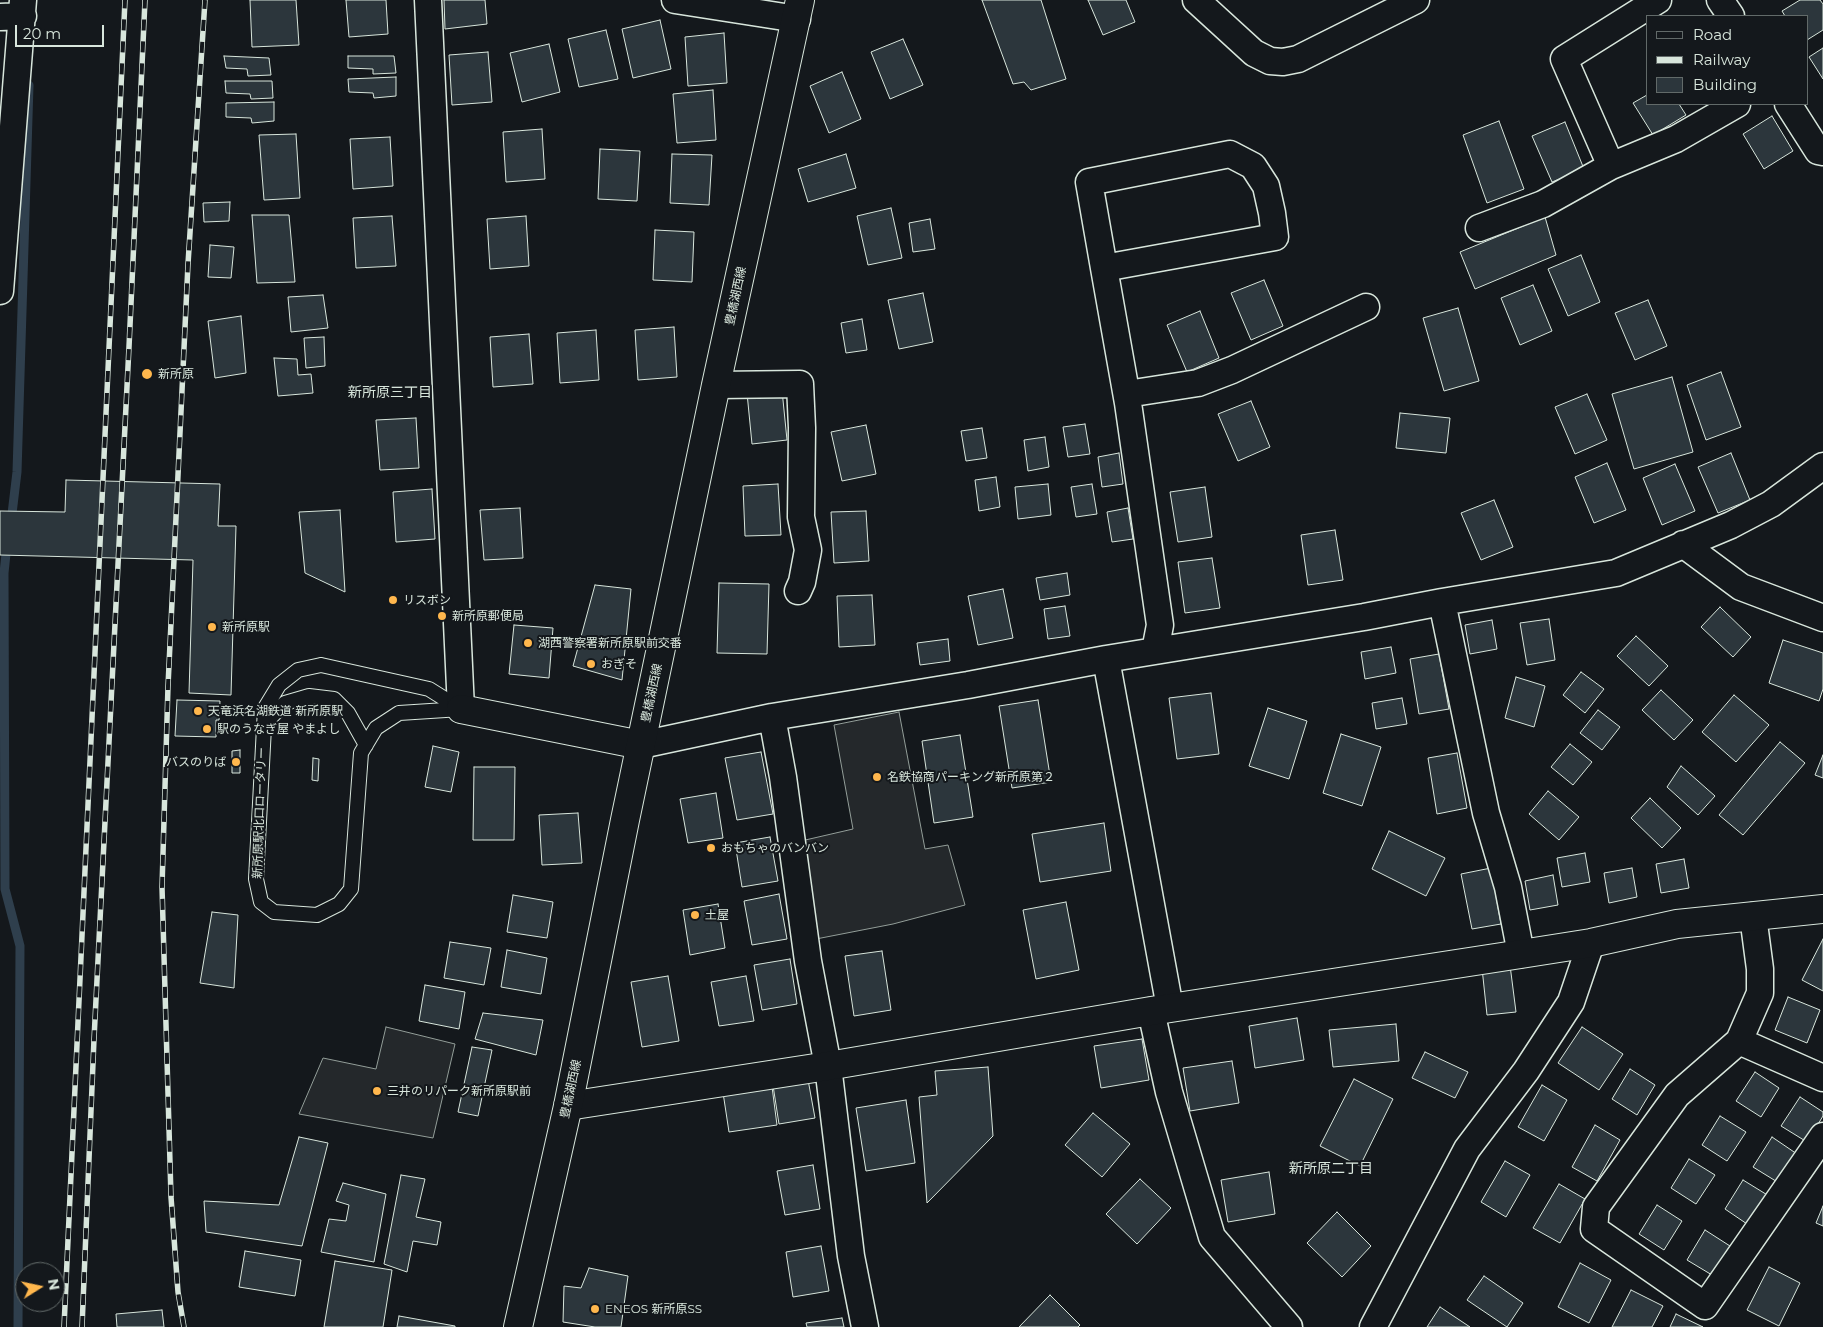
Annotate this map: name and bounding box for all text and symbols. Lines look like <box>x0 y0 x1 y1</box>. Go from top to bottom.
scale bar <box>18 15 106 47</box>
legend <box>1646 15 1808 105</box>
text: 20 m <box>23 24 61 43</box>
text: Road <box>1693 25 1732 44</box>
text: Railway <box>1693 50 1750 69</box>
text: Building <box>1693 75 1757 94</box>
street label: 豊橋湖西線 <box>723 265 749 327</box>
marker: 新所原 <box>140 367 154 381</box>
place label: 新所原 <box>158 367 194 381</box>
district label: 新所原三丁目 <box>348 385 432 401</box>
place label: リスボン <box>403 593 451 607</box>
marker: リスボン <box>387 594 399 606</box>
place label: 新所原郵便局 <box>452 609 524 623</box>
marker: 新所原郵便局 <box>436 610 448 622</box>
place label: 新所原駅 <box>222 620 270 634</box>
marker: 新所原駅 <box>206 621 218 633</box>
place label: 湖西警察署新所原駅前交番 <box>538 636 682 650</box>
marker: 湖西警察署新所原駅前交番 <box>522 637 534 649</box>
place label: おぎそ <box>601 657 637 671</box>
marker: おぎそ <box>585 658 597 670</box>
street label: 豊橋湖西線 <box>639 662 665 724</box>
place label: 天竜浜名湖鉄道 新所原駅 <box>208 704 343 718</box>
marker: 天竜浜名湖鉄道 新所原駅 <box>192 705 204 717</box>
place label: 駅のうなぎ屋 やまよし <box>217 722 340 736</box>
marker: 駅のうなぎ屋 やまよし <box>201 723 213 735</box>
street label: 新所原駅北口ロータリー <box>251 747 269 879</box>
place label: バスのりば <box>166 755 226 769</box>
marker: バスのりば <box>230 756 242 768</box>
place label: 名鉄協商パーキング新所原第２ <box>887 770 1055 784</box>
marker: 名鉄協商パーキング新所原第２ <box>871 771 883 783</box>
place label: おもちゃのバンバン <box>721 841 829 855</box>
marker: おもちゃのバンバン <box>705 842 717 854</box>
place label: 土屋 <box>705 908 729 922</box>
marker: 土屋 <box>689 909 701 921</box>
street label: 豊橋湖西線 <box>558 1058 584 1120</box>
place label: 三井のリパーク新所原駅前 <box>387 1084 531 1098</box>
marker: 三井のリパーク新所原駅前 <box>371 1085 383 1097</box>
district label: 新所原二丁目 <box>1289 1161 1373 1177</box>
north arrow <box>15 1262 65 1312</box>
text: N <box>44 1277 64 1292</box>
place label: ENEOS 新所原SS <box>605 1302 702 1316</box>
marker: ENEOS 新所原SS <box>589 1303 601 1315</box>

